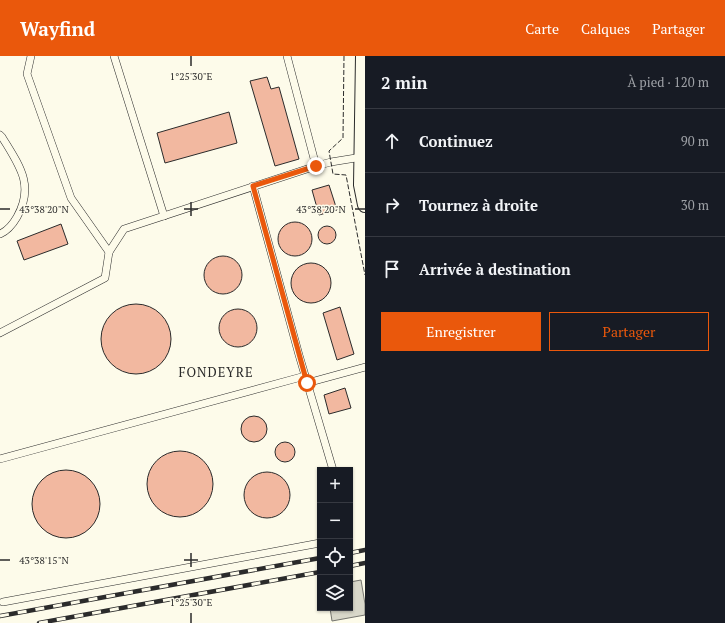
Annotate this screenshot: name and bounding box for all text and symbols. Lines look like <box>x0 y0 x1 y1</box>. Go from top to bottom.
text: Wayfind <box>20 16 95 41</box>
text: Carte <box>525 19 559 38</box>
text: Calques <box>581 19 630 38</box>
text: Partager <box>652 19 705 38</box>
text: 1°25'30"E <box>170 70 213 83</box>
text: 2 min <box>381 71 428 94</box>
text: À pied · 120 m <box>628 73 709 91</box>
icon: ahead <box>381 130 403 152</box>
text: Continuez <box>419 131 493 151</box>
text: 90 m <box>681 132 709 150</box>
route end <box>307 157 325 175</box>
icon: right <box>381 194 403 216</box>
text: Tournez à droite <box>419 195 538 215</box>
text: 30 m <box>681 196 709 214</box>
text: 43°38'20"N <box>19 203 69 216</box>
text: 43°38'20"N <box>296 203 346 216</box>
icon: arrive <box>381 258 403 280</box>
text: Arrivée à destination <box>419 259 571 279</box>
button: Enregistrer <box>381 312 541 351</box>
button: Partager <box>549 312 709 351</box>
district label: FONDEYRE <box>178 363 254 381</box>
route start <box>298 374 316 392</box>
map controls <box>317 467 353 611</box>
button: + <box>317 467 353 503</box>
button: − <box>317 503 353 539</box>
button: locate <box>317 539 353 575</box>
text: 43°38'15"N <box>19 554 69 567</box>
button: layers <box>317 575 353 611</box>
text: 1°25'30"E <box>170 596 213 609</box>

